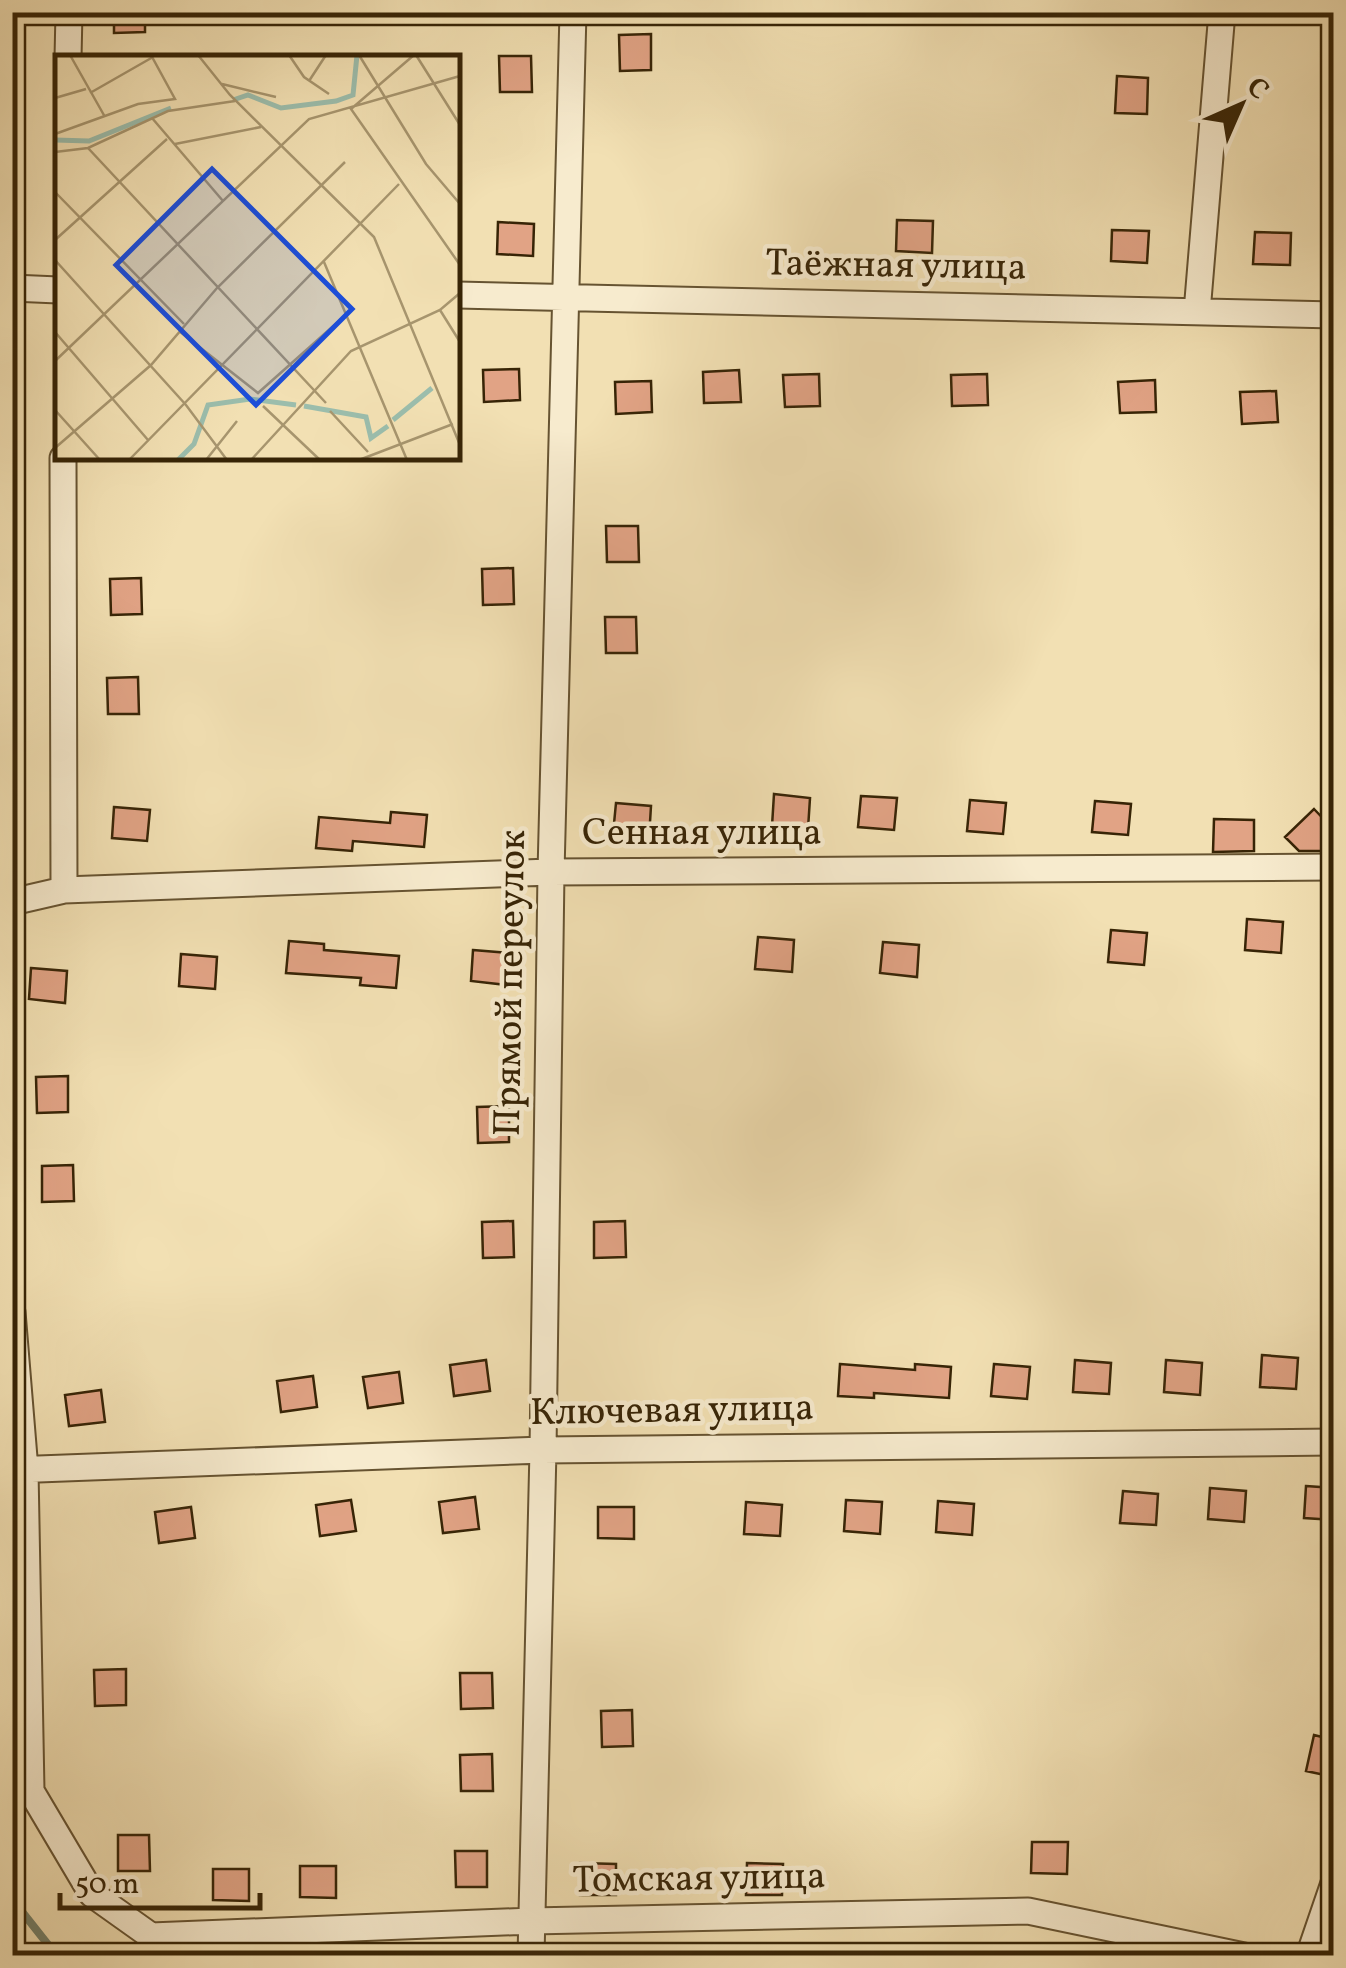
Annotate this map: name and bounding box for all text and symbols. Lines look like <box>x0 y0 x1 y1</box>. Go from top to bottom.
inset map <box>55 55 460 460</box>
north arrow <box>1191 55 1291 155</box>
text: С <box>1237 69 1277 109</box>
street label: Таёжная улица <box>765 238 1027 296</box>
street label: Сенная улица <box>582 808 822 861</box>
street label: Прямой переулок <box>483 829 541 1137</box>
street label: Ключевая улица <box>530 1383 814 1441</box>
scale bar <box>60 1848 260 1910</box>
street label: Томская улица <box>572 1851 826 1909</box>
text: 50 m <box>75 1864 139 1906</box>

